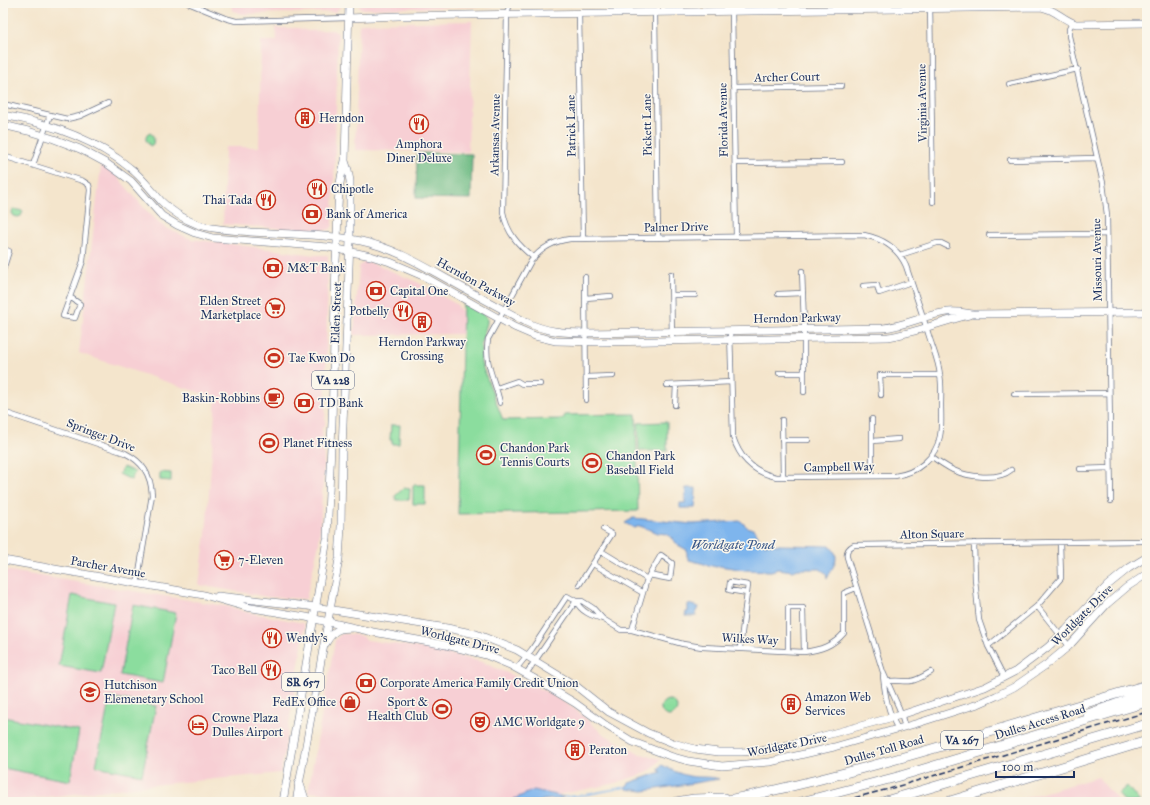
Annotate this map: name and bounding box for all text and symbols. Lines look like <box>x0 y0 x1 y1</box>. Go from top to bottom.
street label: Virginia Avenue <box>914 64 931 143</box>
street label: Archer Court <box>753 69 821 85</box>
street label: Florida Avenue <box>715 83 731 157</box>
street label: Arkansas Avenue <box>487 94 503 177</box>
street label: Pickett Lane <box>639 94 655 156</box>
street label: Patrick Lane <box>563 95 579 157</box>
building icon: Herndon <box>294 107 316 129</box>
place label: Herndon <box>319 111 364 125</box>
restaurant icon: Amphora Diner Deluxe <box>408 113 430 135</box>
place label: Amphora Diner Deluxe <box>386 137 452 165</box>
restaurant icon: Chipotle <box>306 178 328 200</box>
place label: Chipotle <box>331 182 374 196</box>
restaurant icon: Thai Tada <box>255 189 277 211</box>
place label: Thai Tada <box>202 193 253 207</box>
bank icon: Bank of America <box>301 203 323 225</box>
place label: Bank of America <box>326 207 408 221</box>
street label: Missouri Avenue <box>1089 218 1105 302</box>
street label: Palmer Drive <box>643 219 709 235</box>
street label: Herndon Parkway <box>434 255 518 310</box>
bank icon: M&T Bank <box>262 257 284 279</box>
place label: M&T Bank <box>287 261 346 275</box>
bank icon: Capital One <box>365 280 387 302</box>
street label: Elden Street <box>328 281 344 344</box>
place label: Capital One <box>390 284 448 298</box>
place label: Elden Street Marketplace <box>199 294 262 322</box>
supermarket icon: Elden Street Marketplace <box>264 297 286 319</box>
restaurant icon: Potbelly <box>392 300 414 322</box>
place label: Potbelly <box>349 304 389 318</box>
street label: Herndon Parkway <box>753 310 841 326</box>
building icon: Herndon Parkway Crossing <box>411 311 433 333</box>
place label: Herndon Parkway Crossing <box>378 335 466 364</box>
sports icon: Tae Kwon Do <box>263 347 285 369</box>
place label: Tae Kwon Do <box>288 351 355 365</box>
road number: VA 228 <box>312 371 354 389</box>
cafe icon: Baskin-Robbins <box>263 387 285 409</box>
place label: Baskin-Robbins <box>182 391 260 405</box>
bank icon: TD Bank <box>293 392 315 414</box>
place label: TD Bank <box>318 396 364 410</box>
street label: Springer Drive <box>64 415 137 455</box>
sports icon: Planet Fitness <box>258 432 280 454</box>
place label: Planet Fitness <box>283 436 352 450</box>
place label: Chandon Park Tennis Courts <box>500 441 570 469</box>
sports icon: Chandon Park Tennis Courts <box>475 444 497 466</box>
place label: Chandon Park Baseball Field <box>606 449 676 477</box>
sports icon: Chandon Park Baseball Field <box>581 452 603 474</box>
street label: Campbell Way <box>804 459 875 475</box>
street label: Alton Square <box>899 526 964 543</box>
water label: Worldgate Pond <box>691 537 776 553</box>
supermarket icon: 7-Eleven <box>213 549 235 571</box>
place label: 7-Eleven <box>238 553 284 567</box>
street label: Parcher Avenue <box>69 554 147 580</box>
street label: Worldgate Drive <box>1048 581 1116 649</box>
street label: Worldgate Drive <box>419 623 501 658</box>
restaurant icon: Wendy's <box>261 627 283 649</box>
place label: Wendy's <box>286 631 327 645</box>
street label: Wilkes Way <box>721 631 779 647</box>
restaurant icon: Taco Bell <box>260 659 282 681</box>
place label: Taco Bell <box>211 663 258 677</box>
bank icon: Corporate America Family Credit Union <box>355 672 377 694</box>
road number: SR 657 <box>282 673 324 691</box>
place label: Corporate America Family Credit Union <box>380 676 579 690</box>
place label: Hutchison Elemenetary School <box>104 678 204 706</box>
school or university icon: Hutchison Elemenetary School <box>79 681 101 703</box>
place label: Amazon Web Services <box>804 690 871 718</box>
shop icon: FedEx Office <box>339 691 361 713</box>
building icon: Amazon Web Services <box>780 693 802 715</box>
place label: FedEx Office <box>272 695 336 709</box>
place label: Sport & Health Club <box>367 695 428 723</box>
sports icon: Sport & Health Club <box>431 698 453 720</box>
street label: Dulles Access Road <box>993 702 1087 742</box>
place label: Crowne Plaza Dulles Airport <box>212 711 284 739</box>
theatre icon: AMC Worldgate 9 <box>469 711 491 733</box>
hotel icon: Crowne Plaza Dulles Airport <box>187 714 209 736</box>
place label: AMC Worldgate 9 <box>493 715 585 730</box>
street label: Worldgate Drive <box>746 730 828 761</box>
road number: VA 267 <box>941 731 983 749</box>
street label: Dulles Toll Road <box>843 732 925 768</box>
building icon: Peraton <box>564 739 586 761</box>
place label: Peraton <box>589 743 628 757</box>
scale bar <box>996 753 1074 779</box>
text: 100 m <box>1002 760 1033 774</box>

